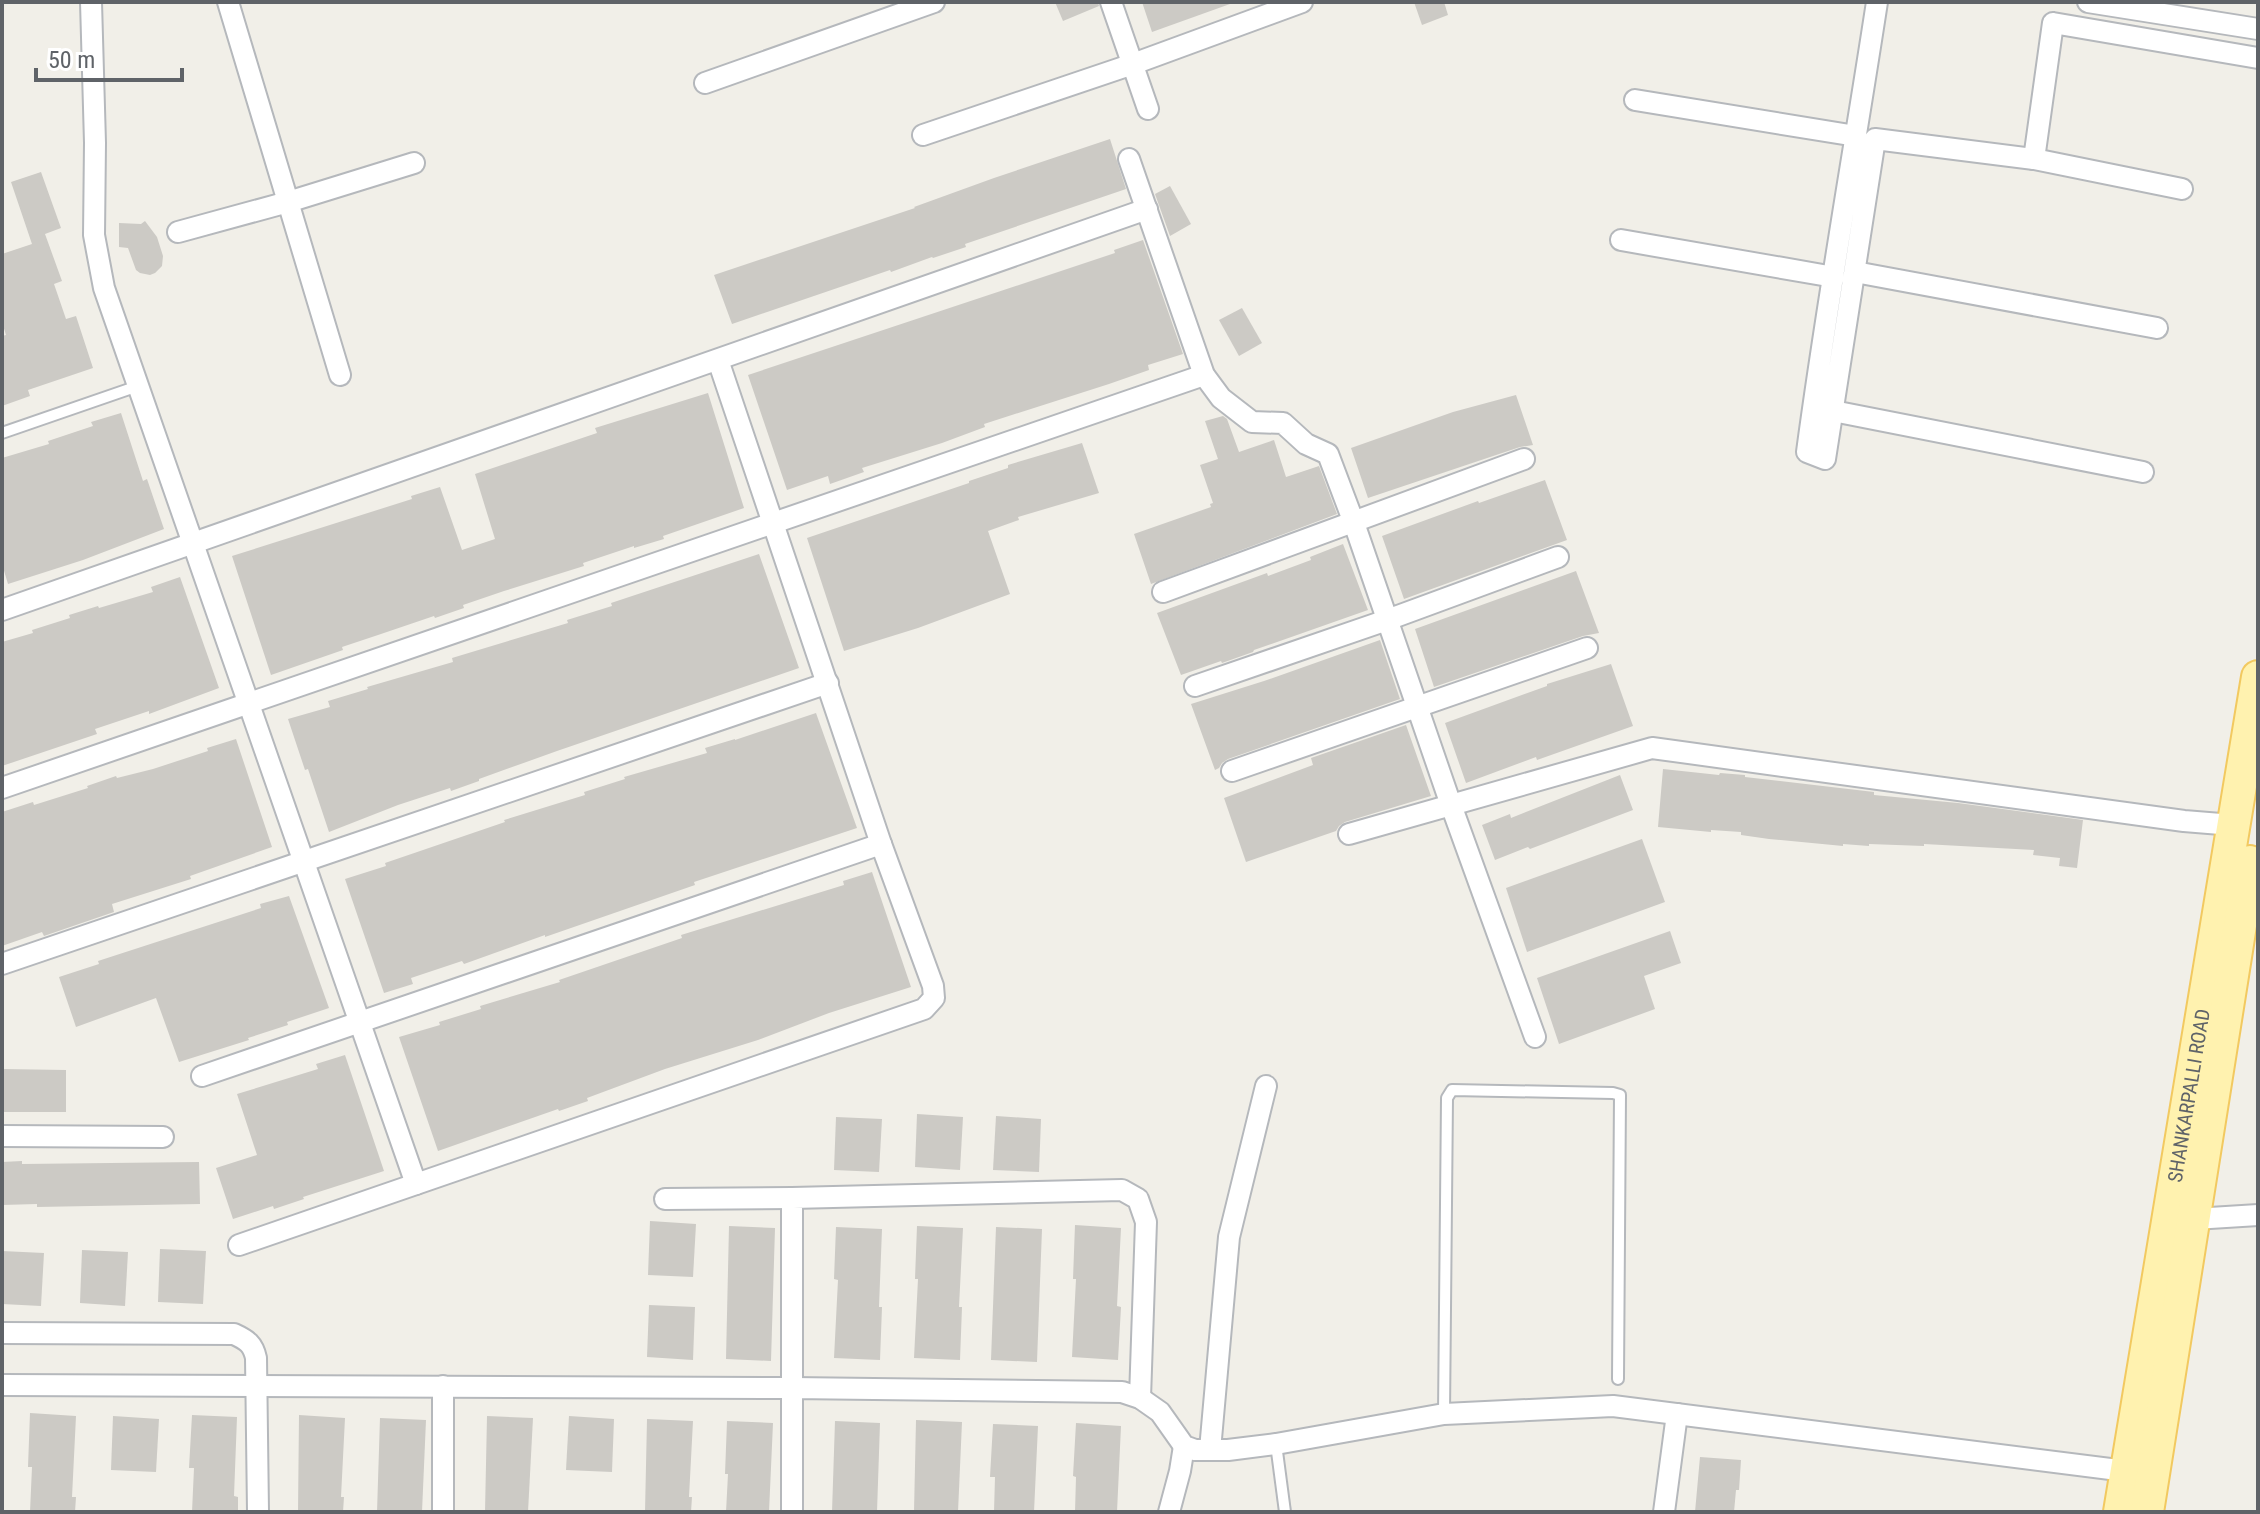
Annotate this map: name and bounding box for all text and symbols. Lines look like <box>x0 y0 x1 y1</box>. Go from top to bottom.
scale bar <box>36 32 182 82</box>
text: 50 m <box>48 46 95 74</box>
street label: SHANKARPALLI ROAD <box>2163 1007 2215 1184</box>

